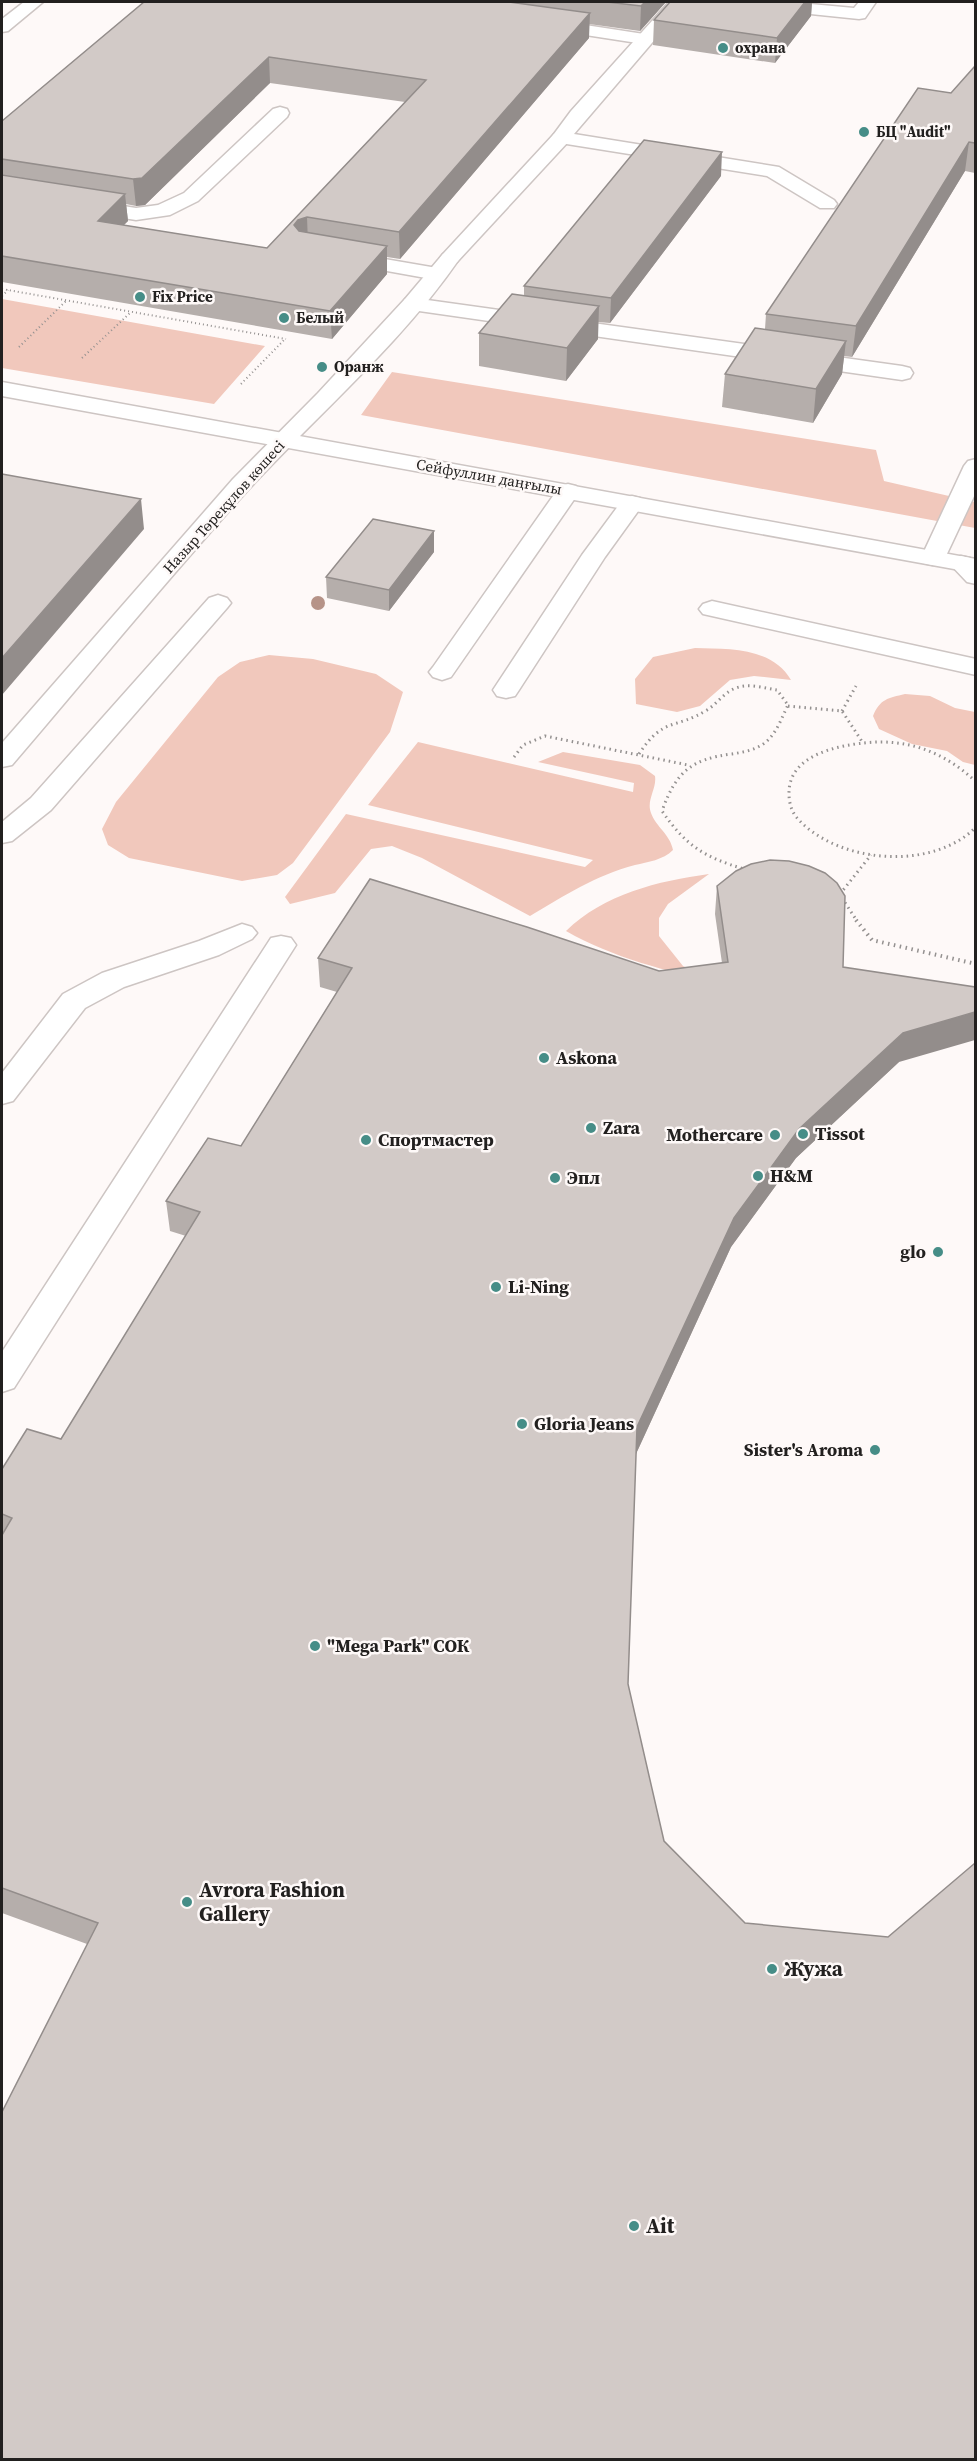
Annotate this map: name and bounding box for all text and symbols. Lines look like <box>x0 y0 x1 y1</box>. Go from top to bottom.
place label: охрана <box>735 37 787 58</box>
marker: охрана <box>716 41 730 55</box>
place label: БЦ "Audit" <box>876 121 951 142</box>
marker: БЦ "Audit" <box>857 125 871 139</box>
place label: Fix Price <box>152 286 213 307</box>
marker: Fix Price <box>133 290 147 304</box>
place label: Белый <box>296 307 344 328</box>
marker: Белый <box>277 311 291 325</box>
place label: Оранж <box>334 356 384 377</box>
marker: Оранж <box>315 360 329 374</box>
street label: Назыр Төреқұлов көшесі <box>158 435 289 578</box>
street label: Сейфуллин даңғылы <box>415 453 564 500</box>
place label: Askona <box>556 1045 618 1070</box>
marker: Askona <box>537 1051 551 1065</box>
place label: Zara <box>603 1115 641 1140</box>
marker: Zara <box>584 1121 598 1135</box>
place label: Tissot <box>815 1121 865 1146</box>
place label: Mothercare <box>666 1122 763 1147</box>
place label: Спортмастер <box>378 1127 494 1152</box>
marker: Tissot <box>796 1127 810 1141</box>
marker: Mothercare <box>768 1128 782 1142</box>
marker: Спортмастер <box>359 1133 373 1147</box>
place label: H&M <box>770 1163 813 1188</box>
place label: Эпл <box>567 1165 600 1190</box>
marker: H&M <box>751 1169 765 1183</box>
marker: Эпл <box>548 1171 562 1185</box>
place label: glo <box>900 1239 926 1264</box>
marker: glo <box>931 1245 945 1259</box>
place label: Li-Ning <box>508 1274 569 1299</box>
marker: Li-Ning <box>489 1280 503 1294</box>
place label: Gloria Jeans <box>534 1411 634 1436</box>
marker: Gloria Jeans <box>515 1417 529 1431</box>
place label: Sister's Aroma <box>744 1437 863 1462</box>
marker: Sister's Aroma <box>868 1443 882 1457</box>
place label: "Mega Park" СОК <box>327 1633 470 1658</box>
marker: "Mega Park" СОК <box>308 1639 322 1653</box>
place label: Avrora Fashion Gallery <box>199 1875 345 1928</box>
marker: Avrora Fashion Gallery <box>180 1895 194 1909</box>
place label: Жужа <box>784 1954 844 1983</box>
marker: Жужа <box>765 1962 779 1976</box>
place label: Ait <box>646 2211 675 2240</box>
marker: Ait <box>627 2219 641 2233</box>

